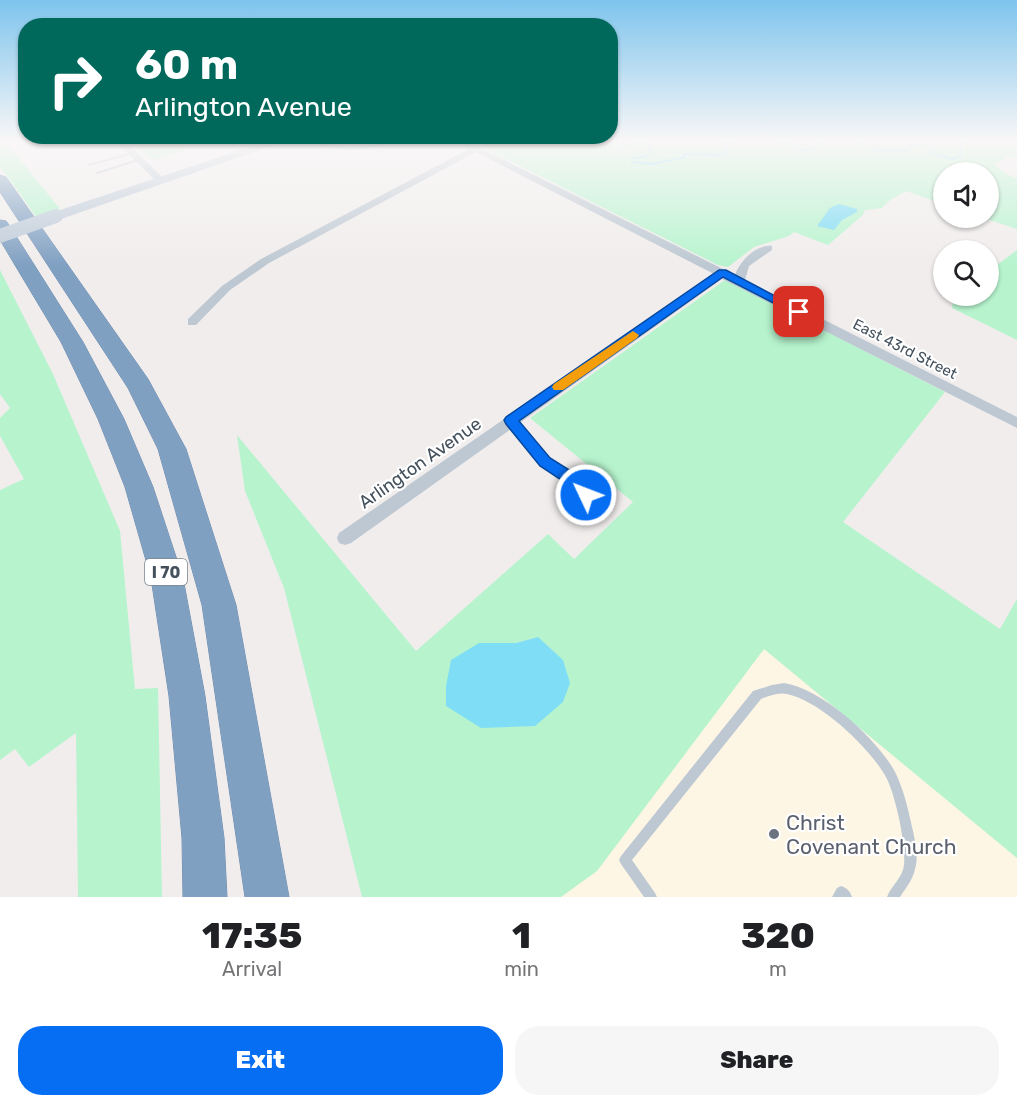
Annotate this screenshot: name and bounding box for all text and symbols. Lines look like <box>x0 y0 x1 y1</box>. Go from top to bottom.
text: 60 m <box>135 40 238 90</box>
icon: right <box>36 42 114 120</box>
text: Arlington Avenue <box>135 91 352 123</box>
map controls <box>933 162 999 306</box>
button: sound <box>933 162 999 228</box>
button: search <box>933 240 999 306</box>
pin <box>773 286 824 337</box>
icon: arrive <box>782 295 815 328</box>
street label: East 43rd Street <box>850 315 960 383</box>
street label: Arlington Avenue <box>354 413 486 513</box>
position arrow <box>554 463 618 527</box>
road number: I 70 <box>145 559 187 585</box>
place label: Christ Covenant Church <box>786 810 956 859</box>
marker: Christ Covenant Church <box>767 827 781 841</box>
text: 17:35 <box>202 914 302 957</box>
text: 1 <box>512 914 531 957</box>
text: 320 <box>741 914 815 957</box>
text: Arrival <box>222 957 282 981</box>
text: min <box>504 957 539 981</box>
text: m <box>769 957 787 981</box>
button: Exit <box>18 1026 503 1095</box>
button: Share <box>515 1026 999 1095</box>

